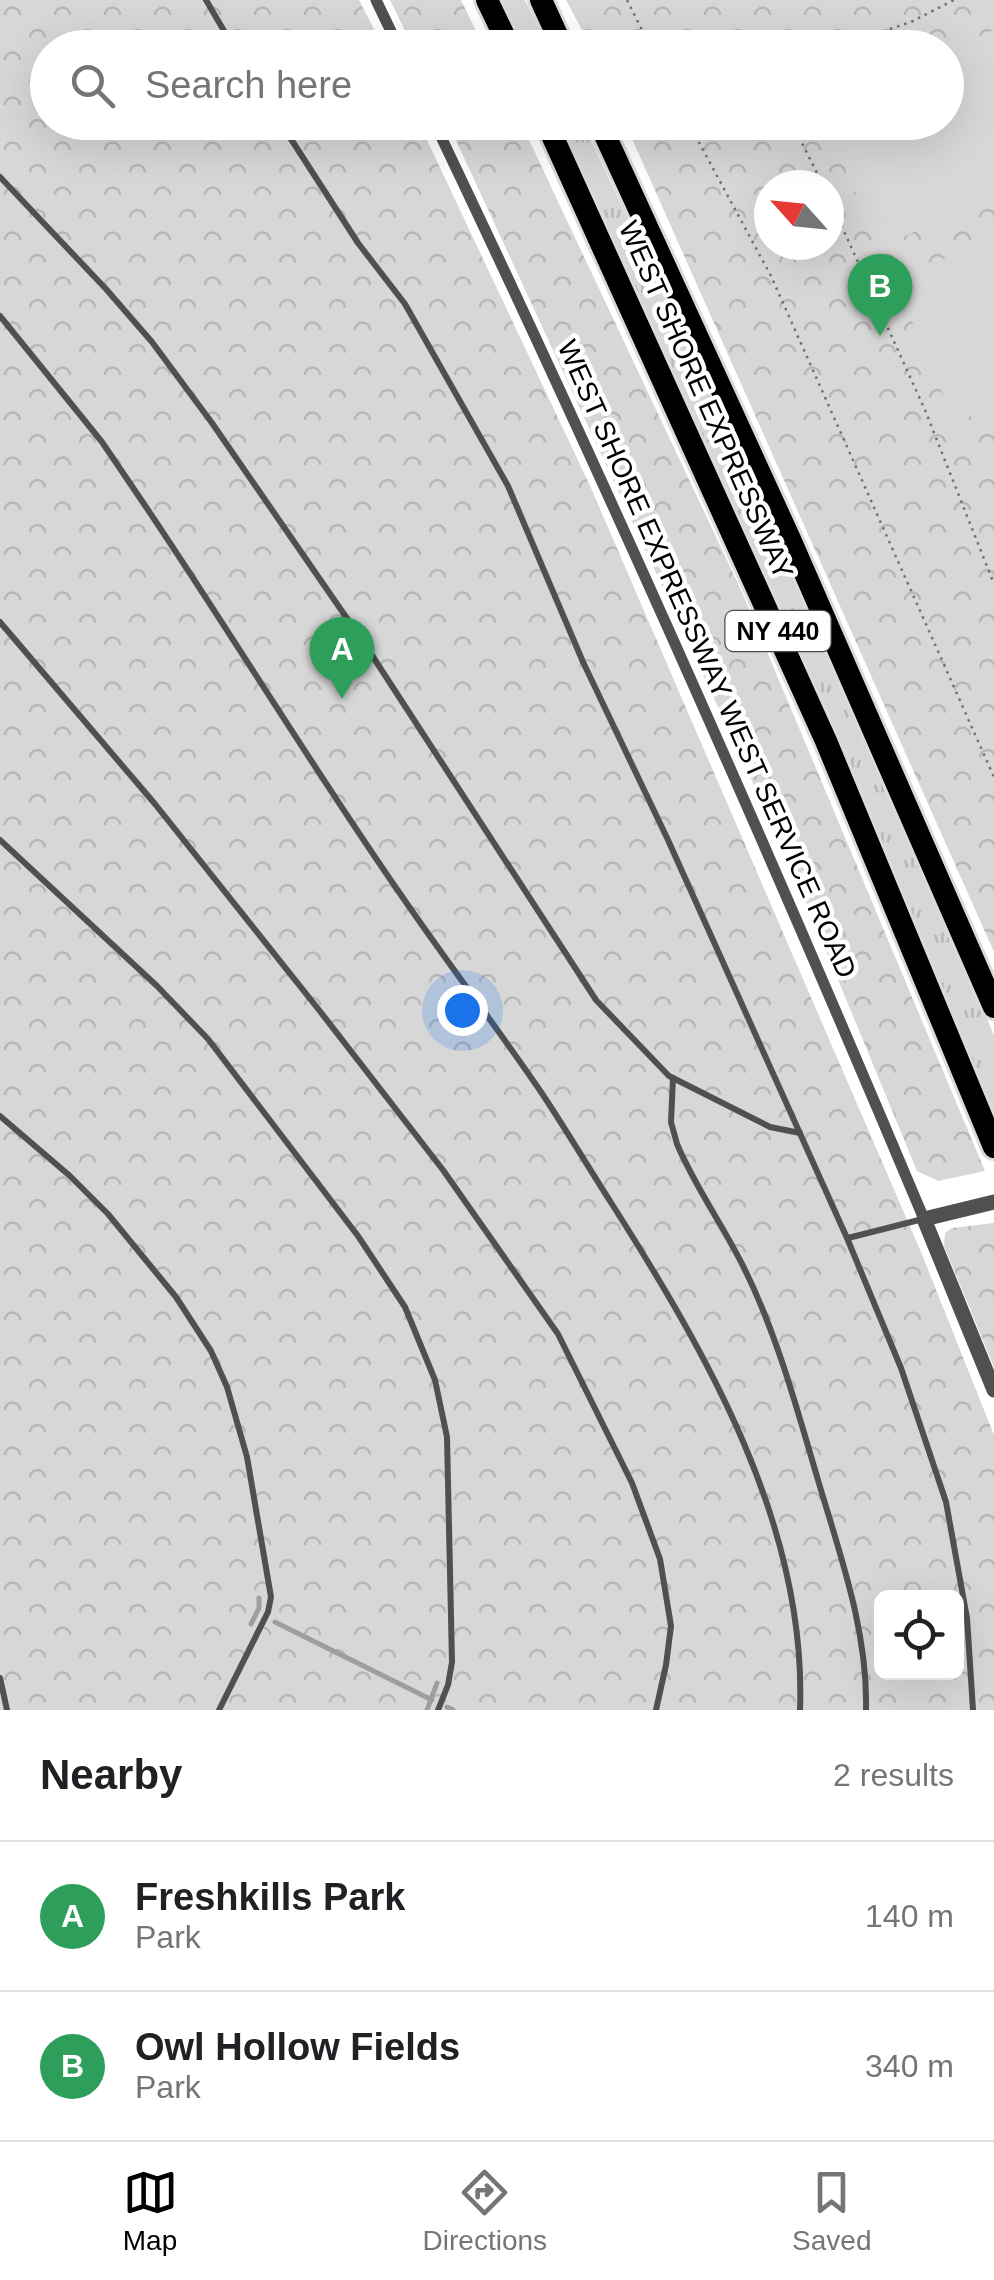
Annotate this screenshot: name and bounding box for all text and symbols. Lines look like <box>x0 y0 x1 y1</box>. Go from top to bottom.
search box <box>30 30 964 140</box>
icon: search <box>65 58 120 113</box>
text: Search here <box>145 64 352 106</box>
north arrow <box>754 170 844 260</box>
street label: WEST SHORE EXPRESSWAY <box>613 216 799 584</box>
pin: B <box>848 254 912 336</box>
street label: WEST SHORE EXPRESSWAY WEST SERVICE ROAD <box>552 335 862 983</box>
road number: NY 440 <box>726 611 830 651</box>
pin: A <box>310 616 374 699</box>
your location <box>437 985 488 1036</box>
map controls <box>874 1590 964 1680</box>
button: locate <box>874 1590 964 1680</box>
text: Nearby <box>40 1751 182 1798</box>
text: 2 results <box>833 1757 954 1793</box>
text: Freshkills Park <box>135 1876 405 1918</box>
text: A <box>61 1898 84 1934</box>
text: 140 m <box>865 1898 954 1934</box>
text: Park <box>135 1919 201 1955</box>
text: Owl Hollow Fields <box>135 2026 460 2068</box>
text: B <box>61 2048 84 2084</box>
text: 340 m <box>865 2048 954 2084</box>
text: Park <box>135 2069 201 2105</box>
tab: Map <box>123 2165 178 2257</box>
tab: Directions <box>423 2165 547 2257</box>
tab: Saved <box>792 2165 871 2257</box>

